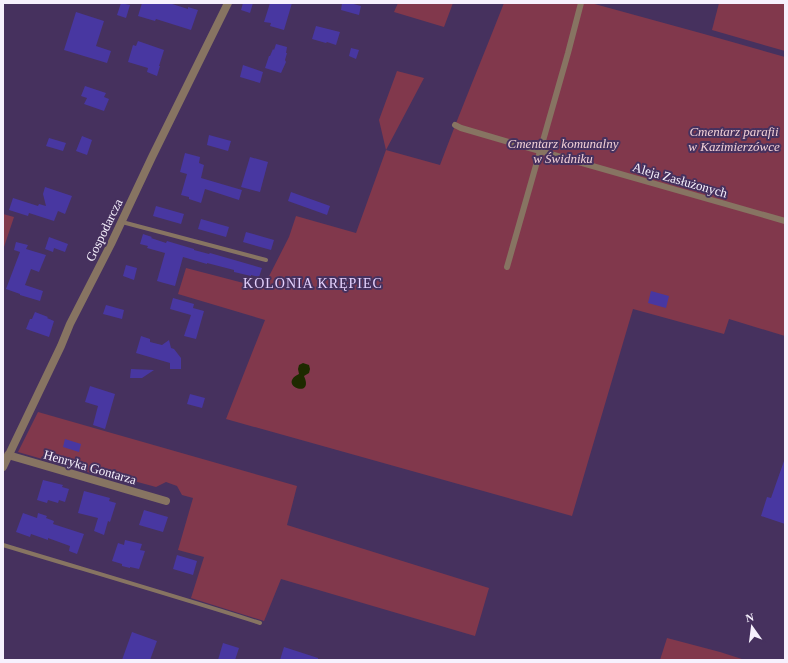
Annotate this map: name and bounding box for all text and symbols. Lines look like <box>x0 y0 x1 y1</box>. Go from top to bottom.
park label: Cmentarz parafii w Kazimierzówce <box>688 124 780 154</box>
park label: Cmentarz komunalny w Świdniku <box>508 136 619 166</box>
street label: Aleja Zasłużonych <box>631 159 730 201</box>
street label: Gospodarcza <box>82 196 126 264</box>
district label: KOLONIA KRĘPIEC <box>243 276 383 291</box>
street label: Henryka Gontarza <box>42 447 138 487</box>
north arrow <box>732 607 772 647</box>
text: N <box>744 611 755 624</box>

